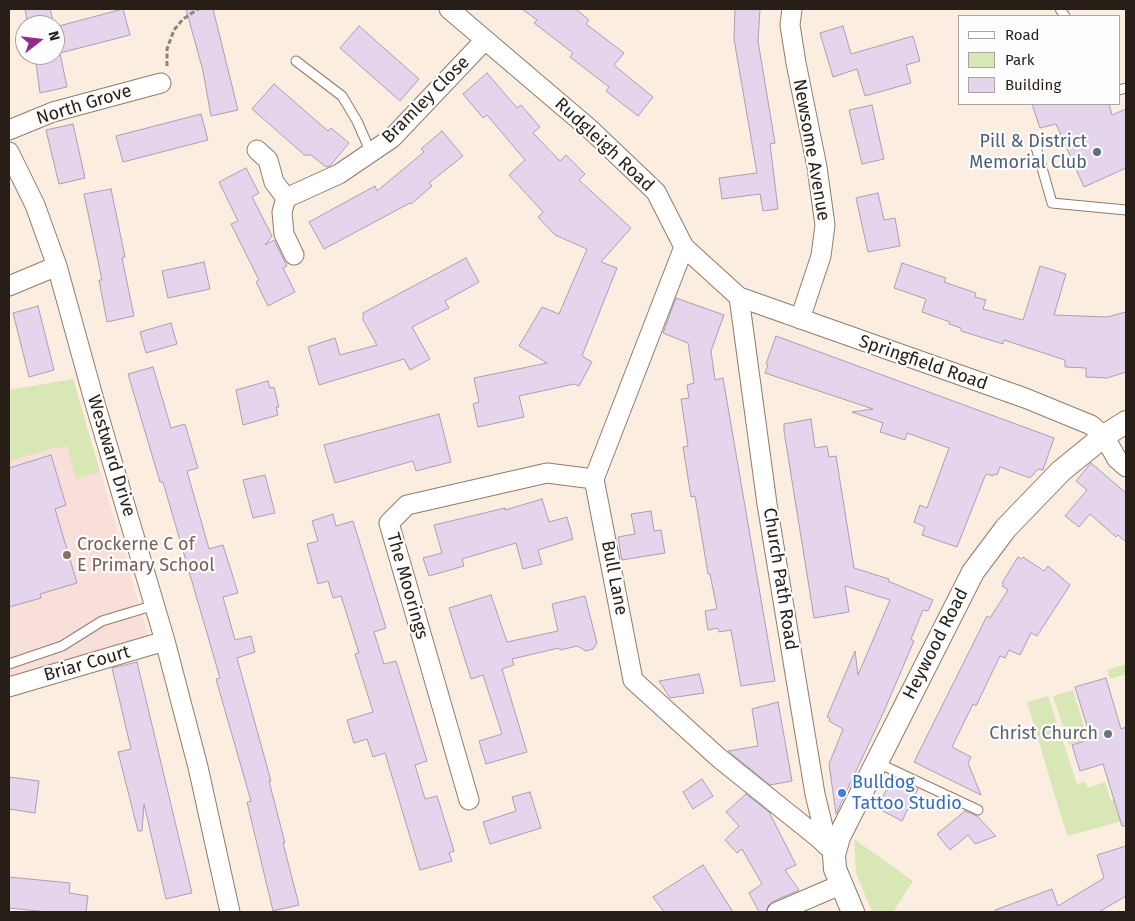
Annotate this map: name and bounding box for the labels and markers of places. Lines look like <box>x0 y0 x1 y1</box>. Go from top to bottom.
place label: Pill & District Memorial Club <box>969 131 1087 173</box>
marker: Pill & District Memorial Club <box>1091 146 1103 158</box>
place label: Crockerne C of E Primary School <box>77 534 215 576</box>
marker: Crockerne C of E Primary School <box>61 549 73 561</box>
place label: Christ Church <box>989 723 1098 745</box>
marker: Christ Church <box>1102 728 1114 740</box>
place label: Bulldog Tattoo Studio <box>852 772 962 814</box>
marker: Bulldog Tattoo Studio <box>836 787 848 799</box>

